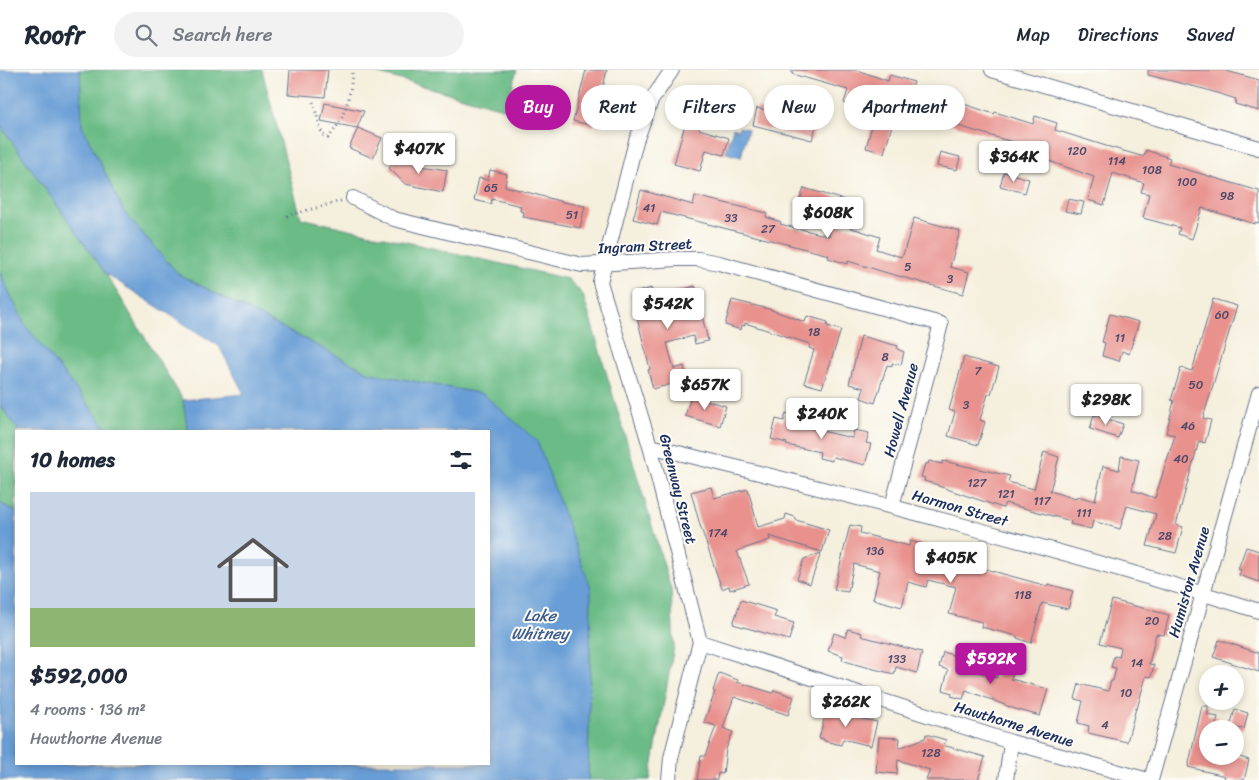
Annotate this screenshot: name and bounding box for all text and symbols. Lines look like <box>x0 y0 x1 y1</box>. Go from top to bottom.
search box <box>114 12 464 57</box>
text: Roofr <box>25 14 84 56</box>
text: Search here <box>172 18 273 51</box>
text: Map <box>1017 19 1050 51</box>
text: Directions <box>1078 19 1159 51</box>
text: Saved <box>1187 19 1234 51</box>
icon: search <box>132 21 160 49</box>
chip: Buy <box>505 85 571 130</box>
chip: Rent <box>581 85 655 130</box>
chip: Filters <box>665 85 754 130</box>
chip: New <box>764 85 834 130</box>
chip: Apartment <box>844 85 965 130</box>
pin: $407K <box>384 132 454 175</box>
text: $407K <box>394 134 444 163</box>
pin: $364K <box>979 140 1049 183</box>
house number: 120 <box>1067 140 1087 162</box>
text: $364K <box>990 142 1038 171</box>
house number: 114 <box>1108 150 1126 172</box>
house number: 108 <box>1142 159 1162 181</box>
house number: 100 <box>1177 171 1198 193</box>
house number: 65 <box>484 177 498 199</box>
house number: 98 <box>1220 185 1234 207</box>
pin: $608K <box>793 196 863 239</box>
house number: 41 <box>643 197 655 219</box>
text: $608K <box>803 198 853 227</box>
house number: 51 <box>566 204 578 226</box>
house number: 33 <box>724 207 738 229</box>
house number: 27 <box>761 218 776 240</box>
street label: Ingram Street <box>596 231 693 262</box>
house number: 5 <box>904 256 912 278</box>
house number: 3 <box>947 268 954 290</box>
pin: $542K <box>633 288 703 330</box>
text: $542K <box>643 289 693 318</box>
house number: 60 <box>1215 304 1230 326</box>
house number: 18 <box>808 321 820 343</box>
house number: 11 <box>1115 327 1125 349</box>
house number: 8 <box>881 346 889 368</box>
street label: Howell Avenue <box>876 360 926 460</box>
house number: 7 <box>975 360 983 382</box>
pin: $657K <box>670 368 740 411</box>
text: $657K <box>681 370 729 399</box>
house number: 50 <box>1189 374 1204 396</box>
pin: $298K <box>1071 384 1141 426</box>
text: $298K <box>1081 385 1131 414</box>
house number: 3 <box>963 394 970 416</box>
pin: $240K <box>787 398 857 440</box>
text: $240K <box>797 399 847 428</box>
house number: 46 <box>1181 415 1195 437</box>
street label: Greenway Street <box>652 431 704 547</box>
text: 10 homes <box>30 441 115 479</box>
icon: filters <box>447 446 475 474</box>
house number: 40 <box>1173 448 1189 470</box>
house number: 127 <box>968 472 988 494</box>
street label: Harmon Street <box>909 482 1012 534</box>
house number: 121 <box>997 483 1015 505</box>
house number: 117 <box>1033 490 1052 512</box>
house number: 111 <box>1076 502 1092 524</box>
house number: 174 <box>708 522 728 544</box>
street label: Humiston Avenue <box>1161 523 1217 641</box>
icon: home <box>208 525 298 615</box>
house number: 28 <box>1158 525 1172 547</box>
house number: 136 <box>866 540 884 562</box>
pin: $405K <box>916 542 986 584</box>
text: $405K <box>926 543 976 572</box>
house number: 118 <box>1014 584 1032 606</box>
water label: Lake Whitney <box>511 601 571 648</box>
house number: 20 <box>1145 610 1160 632</box>
pin: $592K <box>956 642 1026 685</box>
text: $592K <box>966 644 1016 673</box>
house number: 133 <box>888 648 907 670</box>
house number: 14 <box>1131 652 1144 674</box>
text: $592,000 <box>30 657 127 695</box>
map controls <box>1199 665 1244 765</box>
button: + <box>1199 665 1244 710</box>
house number: 10 <box>1120 682 1133 704</box>
pin: $262K <box>811 686 881 728</box>
text: $262K <box>822 687 870 716</box>
street label: Hawthorne Avenue <box>951 693 1077 755</box>
text: 4 rooms · 136 m² <box>30 695 146 724</box>
house number: 4 <box>1101 714 1109 736</box>
button: − <box>1199 720 1244 765</box>
text: Hawthorne Avenue <box>30 724 162 753</box>
house number: 128 <box>921 742 941 764</box>

